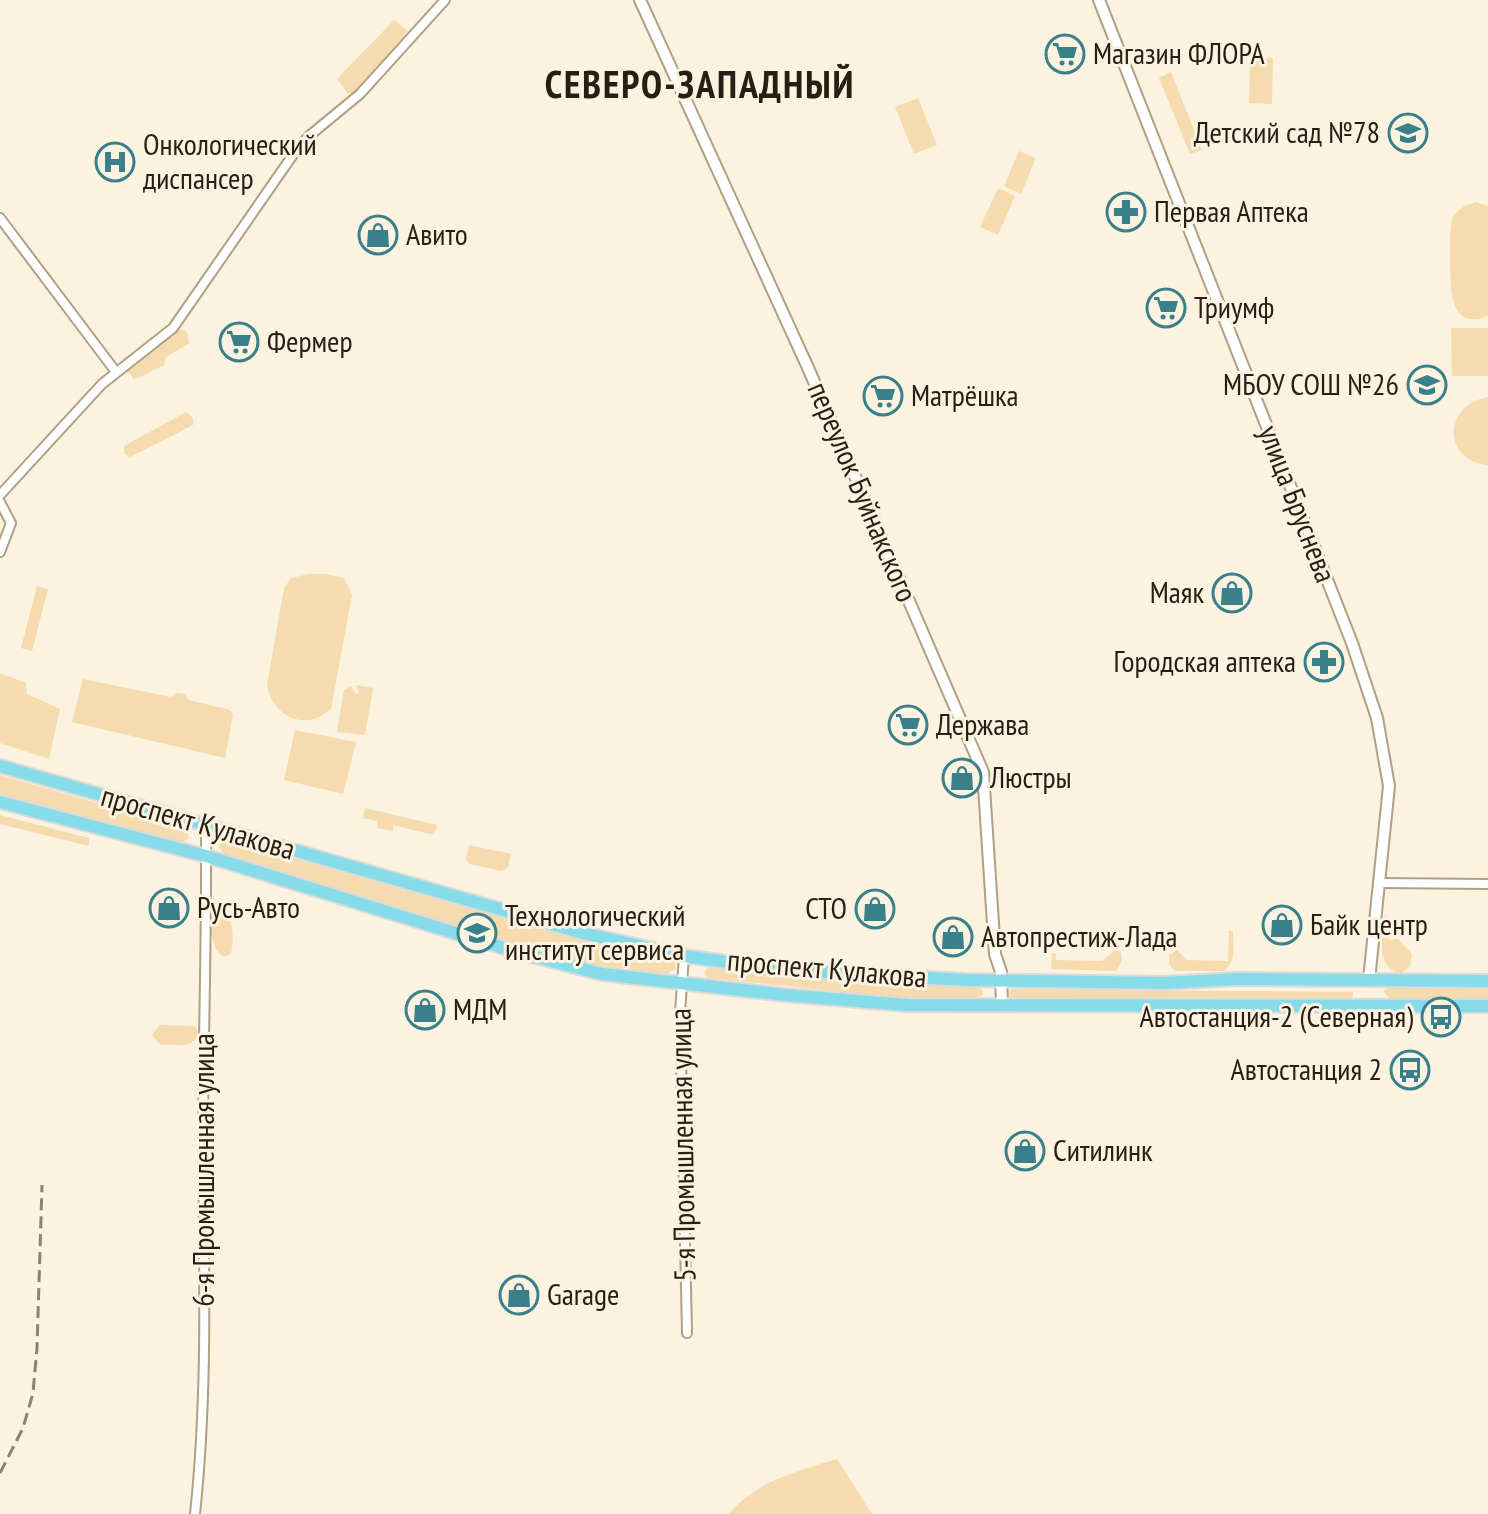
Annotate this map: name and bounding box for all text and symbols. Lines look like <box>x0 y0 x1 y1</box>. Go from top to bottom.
supermarket icon: Магазин ФЛОРА <box>1044 33 1086 75</box>
place label: Магазин ФЛОРА <box>1093 33 1266 72</box>
district label: СЕВЕРО-ЗАПАДНЫЙ <box>545 59 855 108</box>
place label: Детский сад №78 <box>1194 112 1380 151</box>
school or university icon: Детский сад №78 <box>1387 112 1429 154</box>
place label: Онкологический диспансер <box>143 124 317 197</box>
hospital icon: Онкологический диспансер <box>94 141 136 183</box>
pharmacy icon: Первая Аптека <box>1105 191 1147 233</box>
place label: Первая Аптека <box>1154 191 1309 230</box>
shop icon: Авито <box>357 214 399 256</box>
place label: Авито <box>406 214 468 253</box>
supermarket icon: Триумф <box>1145 287 1187 329</box>
place label: Триумф <box>1194 287 1274 326</box>
supermarket icon: Фермер <box>218 321 260 363</box>
place label: Фермер <box>267 321 353 360</box>
place label: МБОУ СОШ №26 <box>1223 364 1399 403</box>
school or university icon: МБОУ СОШ №26 <box>1406 364 1448 406</box>
supermarket icon: Матрёшка <box>862 375 904 417</box>
place label: Матрёшка <box>911 375 1019 414</box>
street label: переулок Буйнакского <box>800 376 927 607</box>
street label: улица Бруснева <box>1251 419 1346 588</box>
place label: Маяк <box>1150 572 1204 611</box>
shop icon: Маяк <box>1211 572 1253 614</box>
place label: Городская аптека <box>1113 641 1296 680</box>
pharmacy icon: Городская аптека <box>1303 641 1345 683</box>
supermarket icon: Держава <box>887 704 929 746</box>
place label: Держава <box>936 704 1029 743</box>
shop icon: Люстры <box>941 757 983 799</box>
place label: Люстры <box>989 757 1072 796</box>
street label: проспект Кулакова <box>97 775 300 868</box>
shop icon: Русь-Авто <box>148 887 190 929</box>
place label: Русь-Авто <box>197 887 300 926</box>
place label: СТО <box>805 888 847 927</box>
shop icon: СТО <box>854 888 896 930</box>
place label: Технологический институт сервиса <box>505 895 685 968</box>
shop icon: Байк центр <box>1261 904 1303 946</box>
place label: Байк центр <box>1310 904 1428 943</box>
school or university icon: Технологический институт сервиса <box>456 912 498 954</box>
shop icon: Автопрестиж-Лада <box>932 916 974 958</box>
place label: Автопрестиж-Лада <box>981 916 1178 955</box>
street label: проспект Кулакова <box>726 939 928 996</box>
shop icon: МДМ <box>404 989 446 1031</box>
place label: МДМ <box>453 989 507 1028</box>
place label: Автостанция-2 (Северная) <box>1139 996 1413 1035</box>
bus stop icon: Автостанция-2 (Северная) <box>1420 996 1462 1038</box>
street label: 5-я Промышленная улица <box>660 1008 703 1282</box>
street label: 6-я Промышленная улица <box>183 1033 222 1307</box>
place label: Автостанция 2 <box>1231 1049 1382 1088</box>
bus stop icon: Автостанция 2 <box>1389 1049 1431 1091</box>
shop icon: Ситилинк <box>1004 1130 1046 1172</box>
place label: Ситилинк <box>1053 1130 1153 1169</box>
shop icon: Garage <box>498 1274 540 1316</box>
place label: Garage <box>547 1274 619 1313</box>

